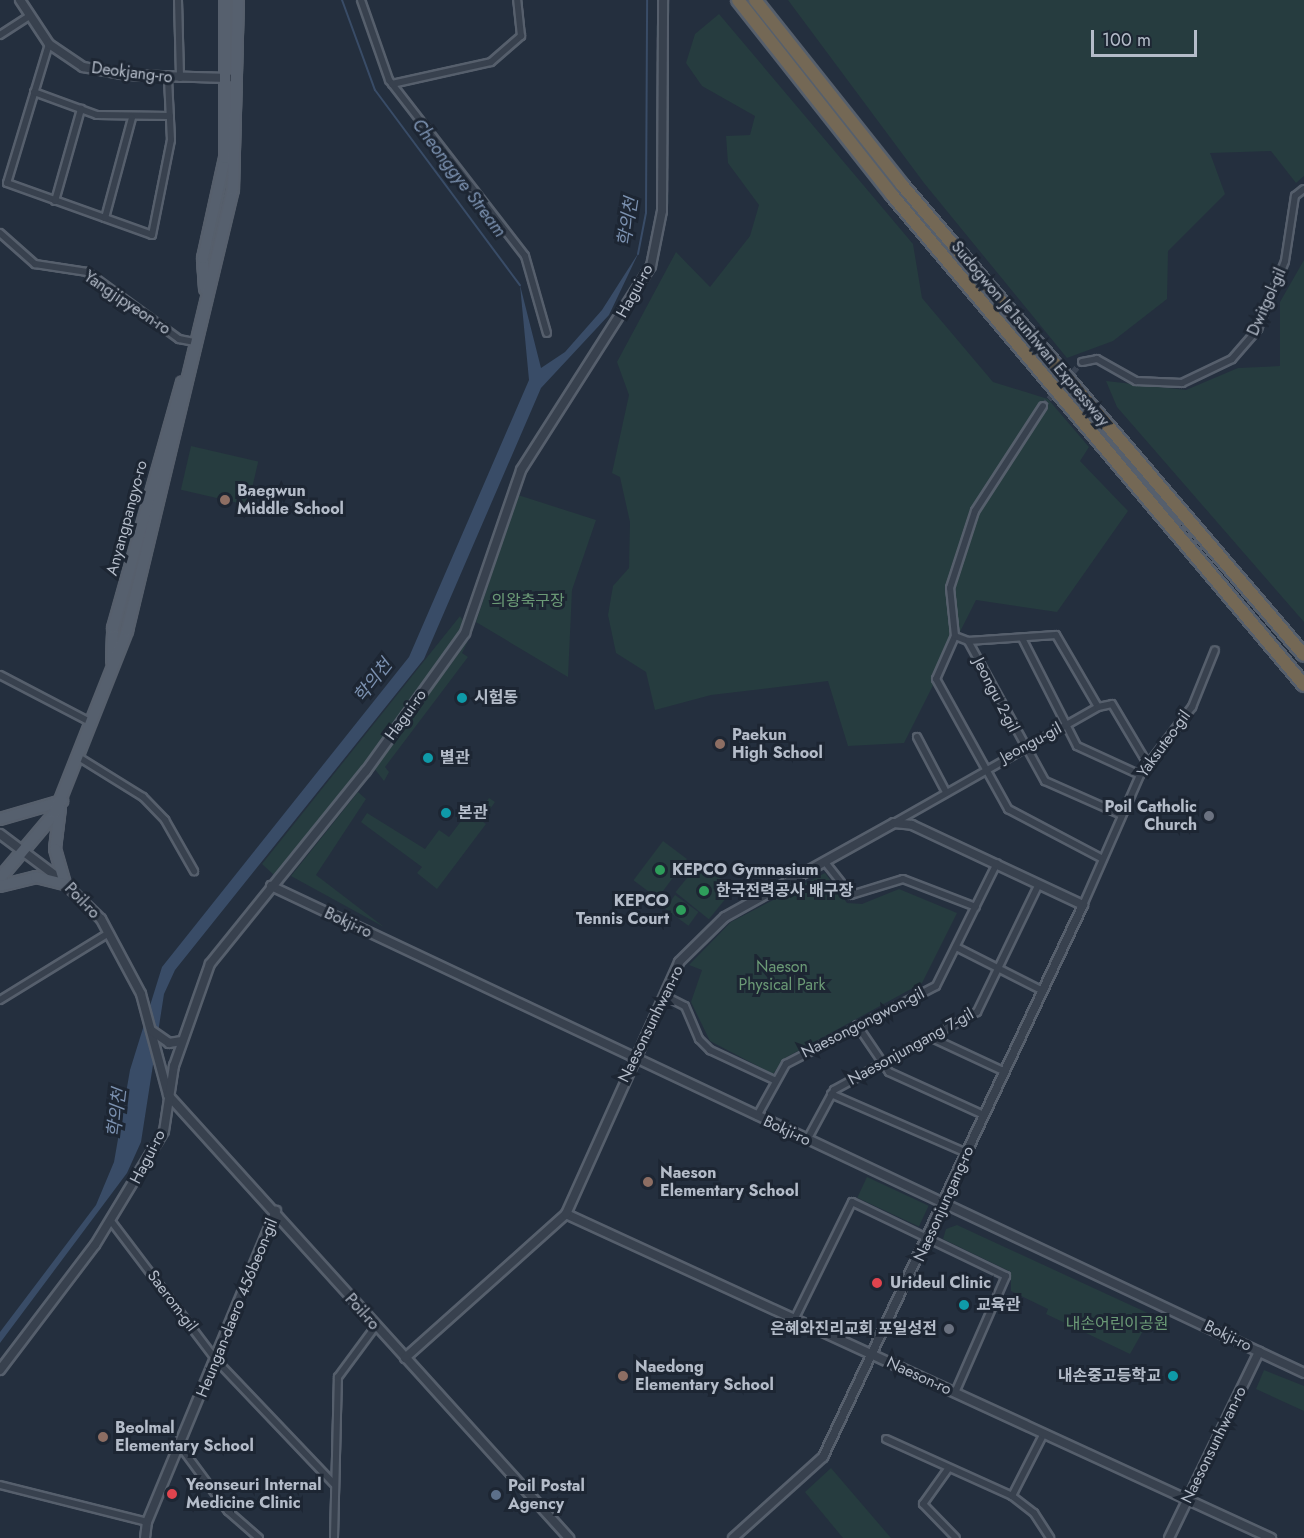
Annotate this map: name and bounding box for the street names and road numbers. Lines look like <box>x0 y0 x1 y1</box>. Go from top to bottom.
street label: Deokjang-ro <box>90 59 174 87</box>
street label: Sudogwon Je1sunhwan Expressway <box>947 238 1113 430</box>
street label: Hagui-ro <box>613 261 657 321</box>
street label: Dwitgol-gil <box>1244 265 1290 339</box>
street label: Yangjipyeon-ro <box>80 267 174 339</box>
street label: Anyangpangyo-ro <box>102 458 152 578</box>
street label: Jeongu 2-gil <box>969 655 1023 735</box>
street label: Hagui-ro <box>381 686 431 744</box>
street label: Yaksuteo-gil <box>1133 707 1195 781</box>
street label: Jeongu-gil <box>997 719 1065 767</box>
street label: Poil-ro <box>60 879 104 923</box>
street label: Bokji-ro <box>321 904 375 942</box>
street label: Naesonsunhwan-ro <box>614 962 688 1086</box>
street label: Naesongongwon-gil <box>798 984 928 1062</box>
street label: Naesonjungang 7-gil <box>845 1005 977 1089</box>
street label: Bokji-ro <box>760 1112 814 1150</box>
street label: Hagui-ro <box>126 1127 170 1187</box>
street label: Naesonjungang-ro <box>910 1143 978 1265</box>
street label: Heungan-daero 456beon-gil <box>192 1216 282 1400</box>
street label: Saerom-gil <box>143 1267 201 1335</box>
street label: Poil-ro <box>341 1290 383 1334</box>
street label: Bokji-ro <box>1201 1316 1255 1356</box>
street label: Naeson-ro <box>884 1353 954 1399</box>
street label: Naesonsunhwan-ro <box>1177 1383 1251 1507</box>

